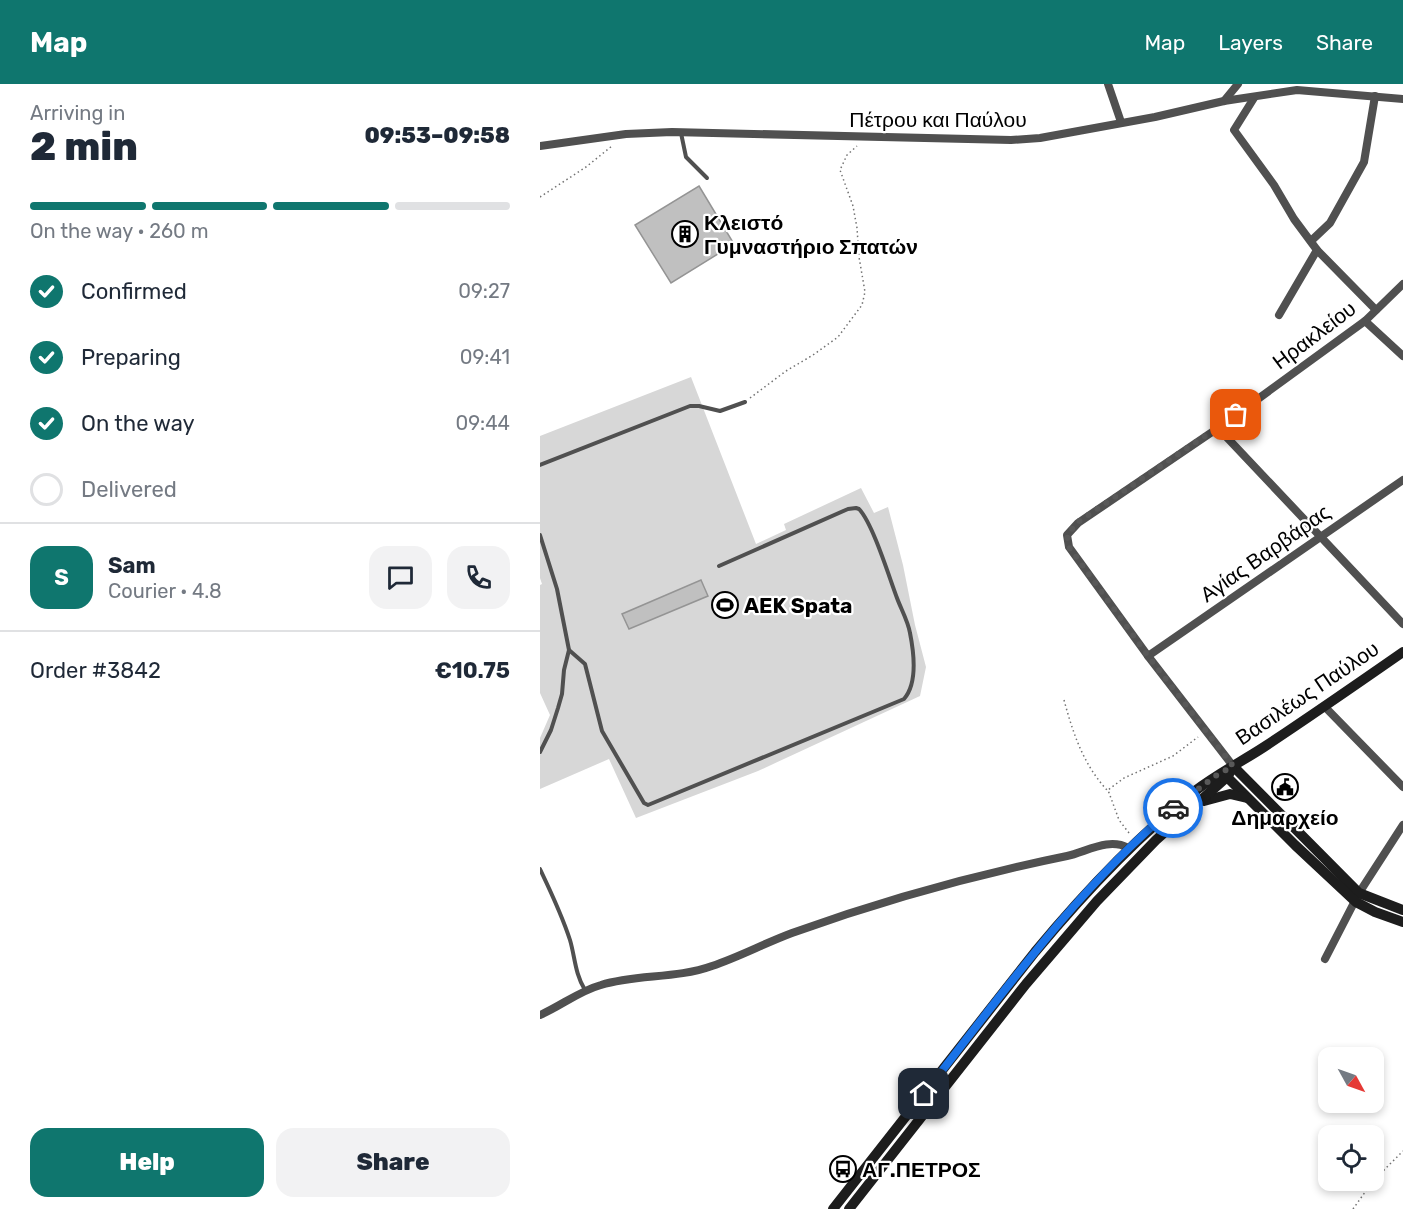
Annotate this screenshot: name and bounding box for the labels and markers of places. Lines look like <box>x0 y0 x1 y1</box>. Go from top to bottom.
place label: Κλειστό Γυμναστήριο Σπατών <box>704 210 918 259</box>
building icon: Κλειστό Γυμναστήριο Σπατών <box>670 219 700 249</box>
pin <box>1210 389 1261 440</box>
sports icon: AEK Spata <box>710 590 740 620</box>
place label: AEK Spata <box>744 593 852 618</box>
public building icon: Δημαρχείο <box>1270 772 1300 802</box>
place label: Δημαρχείο <box>1231 805 1339 830</box>
pin <box>898 1068 949 1119</box>
bus stop icon: ΑΓ.ΠΕΤΡΟΣ <box>828 1154 858 1184</box>
place label: ΑΓ.ΠΕΤΡΟΣ <box>862 1157 981 1182</box>

